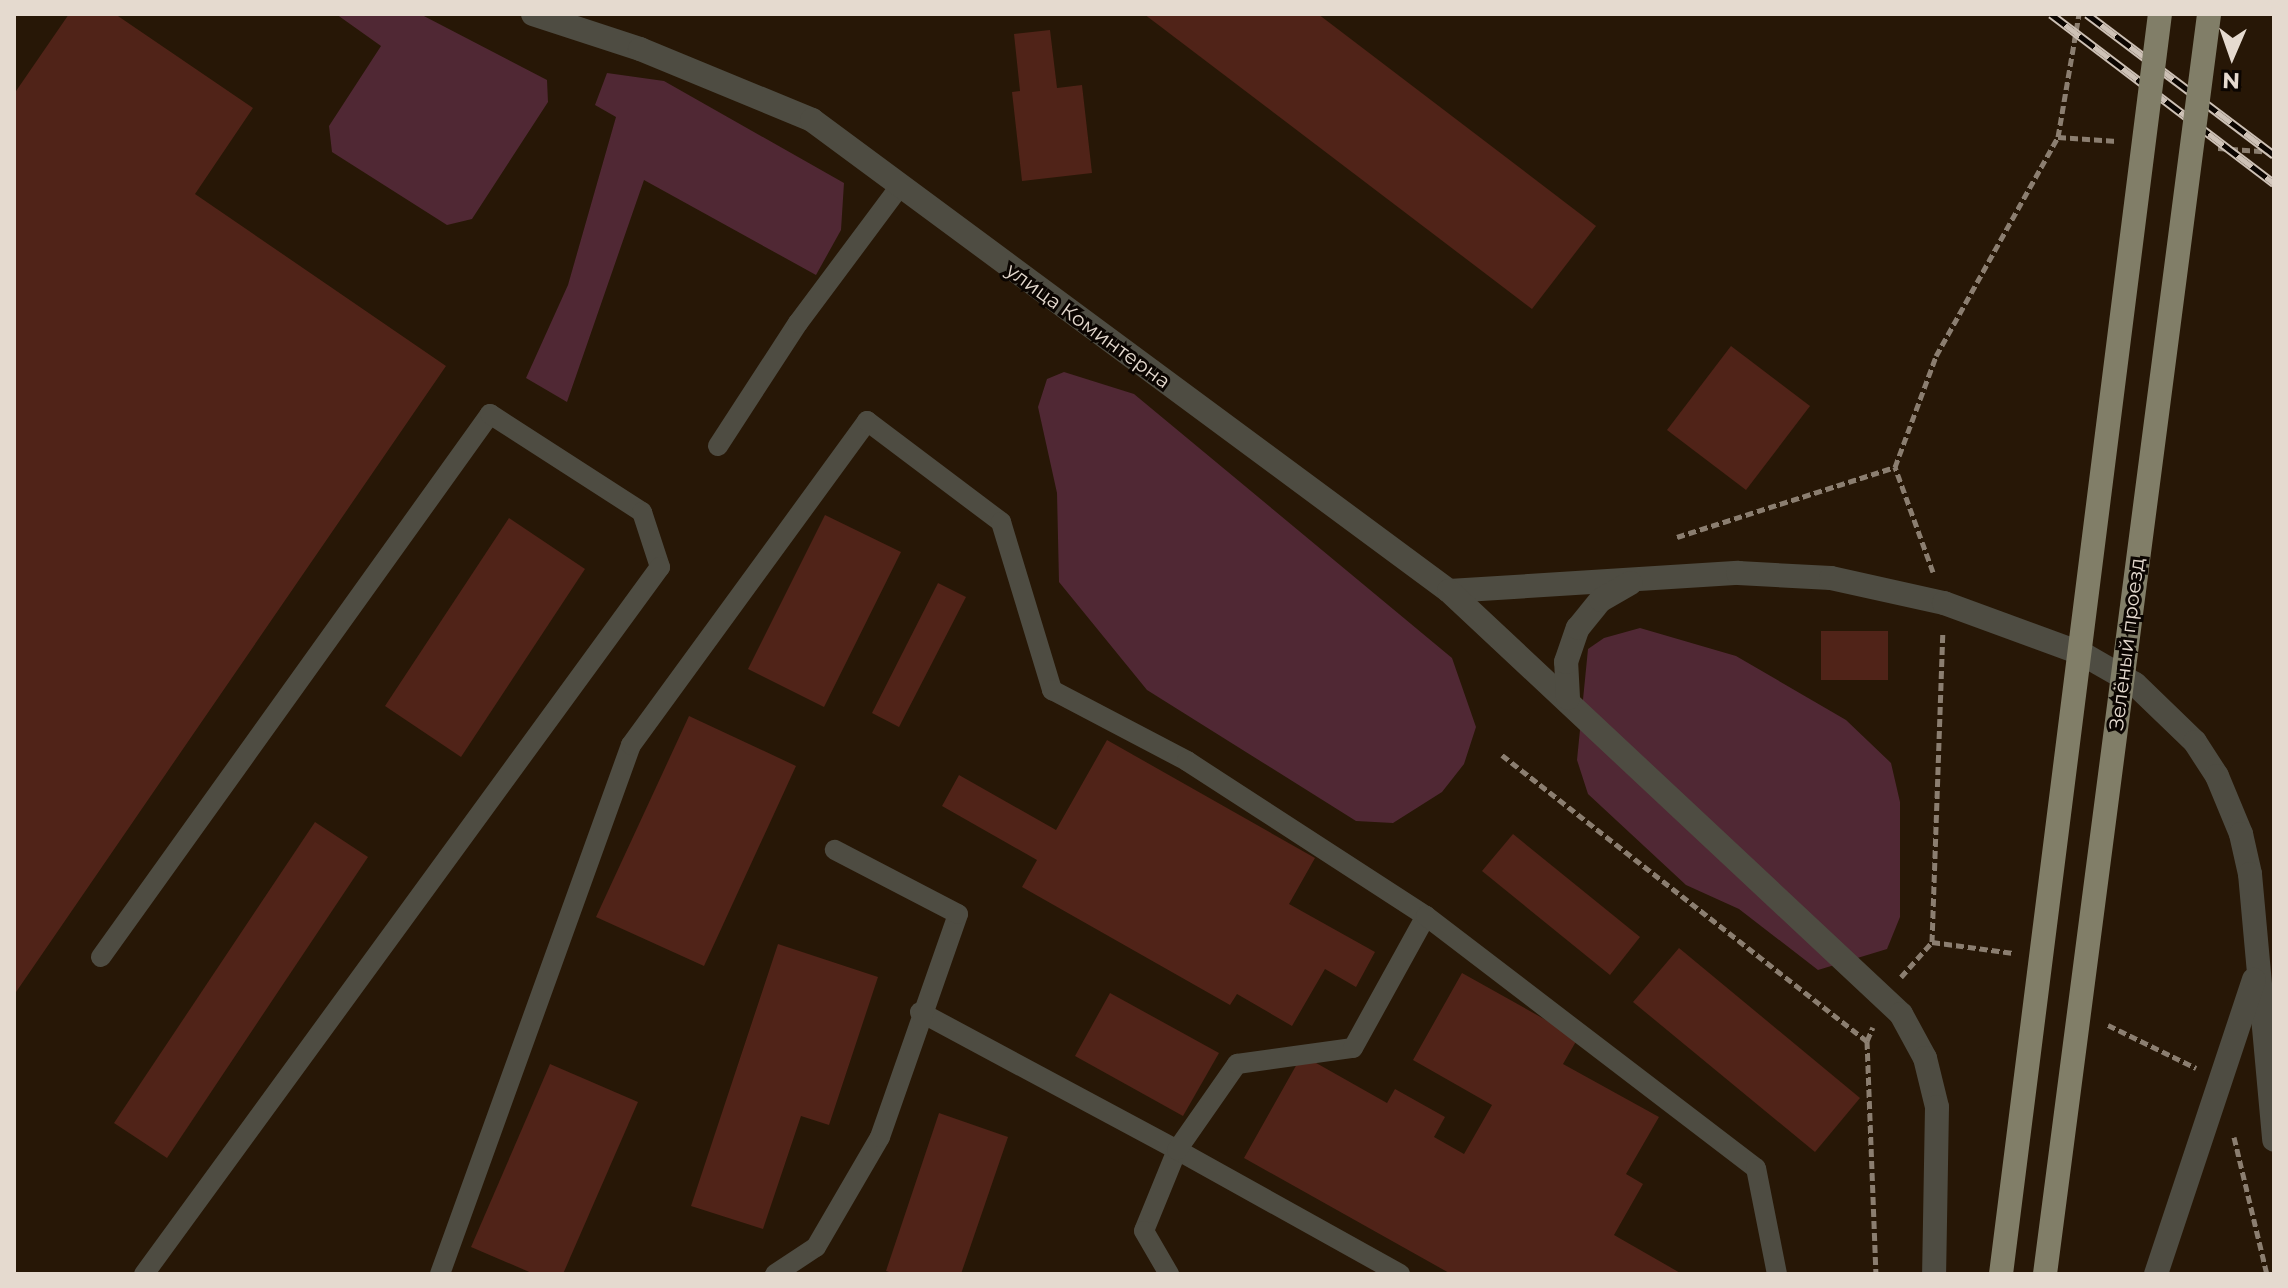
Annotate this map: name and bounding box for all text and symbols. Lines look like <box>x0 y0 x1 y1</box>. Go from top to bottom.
north arrow <box>2192 16 2272 96</box>
text: N <box>2222 67 2241 94</box>
street label: улица Коминтерна <box>1001 258 1175 394</box>
street label: Зелёный проезд <box>2105 556 2149 732</box>

